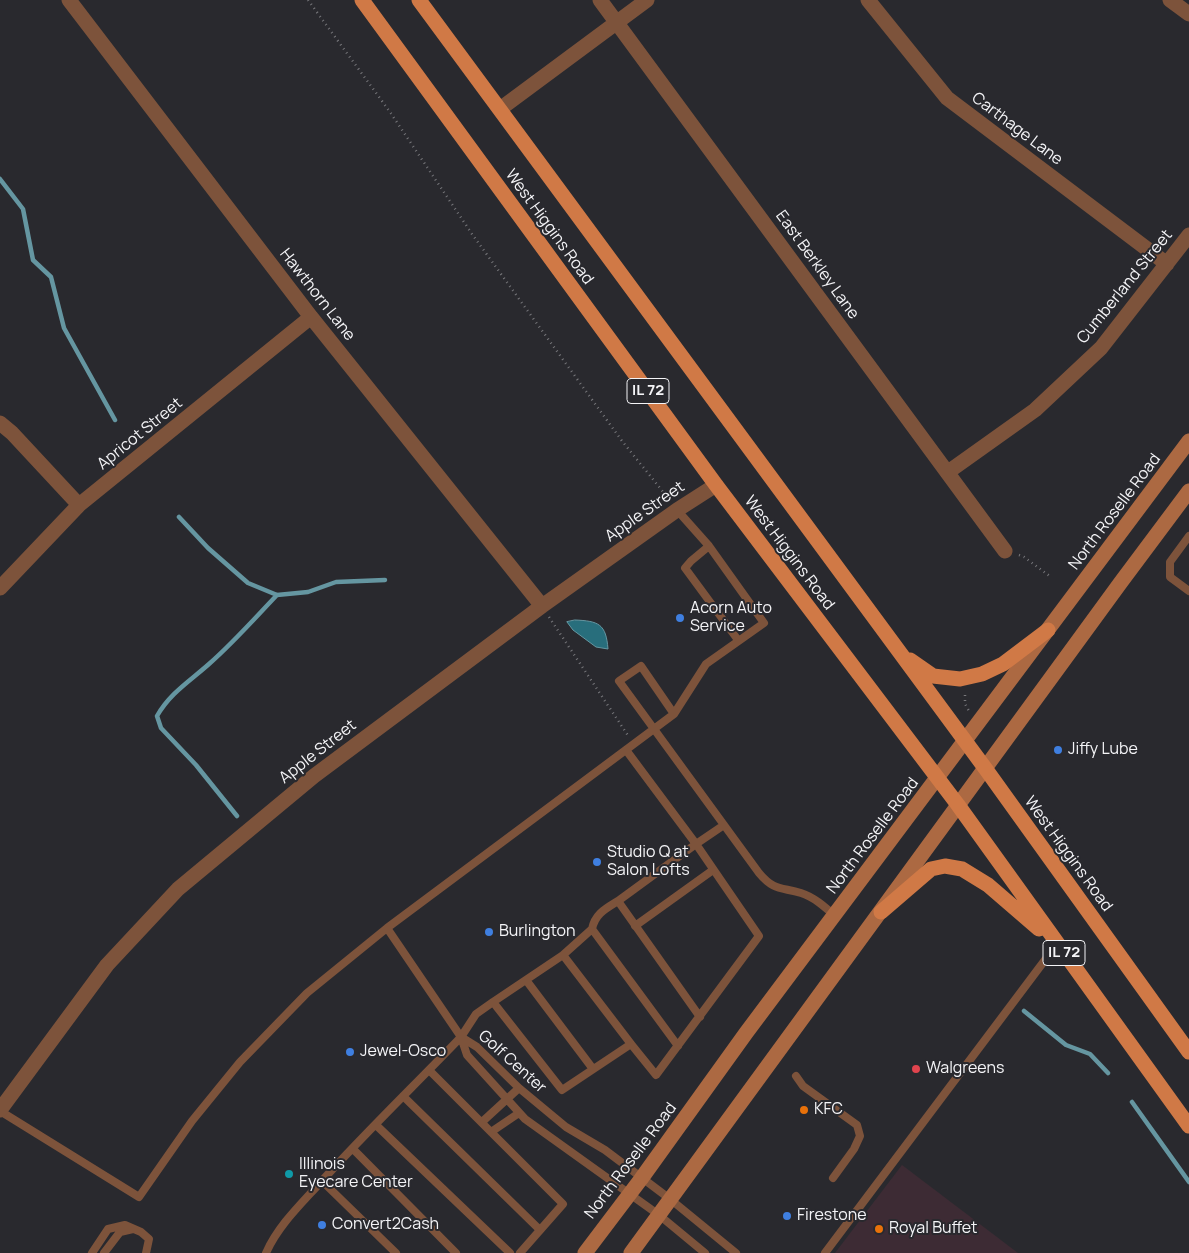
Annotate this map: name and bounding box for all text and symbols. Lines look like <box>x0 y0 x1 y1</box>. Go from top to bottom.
street label: Carthage Lane <box>968 89 1066 169</box>
street label: West Higgins Road <box>501 166 597 288</box>
street label: East Berkley Lane <box>771 207 863 323</box>
street label: Cumberland Street <box>1073 226 1177 348</box>
street label: Hawthorn Lane <box>275 245 359 345</box>
road number: IL 72 <box>627 378 669 404</box>
street label: Apricot Street <box>94 394 186 474</box>
street label: North Roselle Road <box>1065 450 1165 574</box>
street label: Apple Street <box>602 478 688 546</box>
street label: West Higgins Road <box>740 492 838 614</box>
place label: Acorn Auto Service <box>690 599 772 637</box>
marker: Acorn Auto Service <box>674 612 686 624</box>
street label: Apple Street <box>276 716 360 788</box>
place label: Jiffy Lube <box>1068 740 1138 760</box>
marker: Jiffy Lube <box>1052 744 1064 756</box>
street label: North Roselle Road <box>823 774 923 898</box>
street label: West Higgins Road <box>1020 793 1116 915</box>
place label: Studio Q at Salon Lofts <box>607 843 690 881</box>
marker: Studio Q at Salon Lofts <box>591 856 603 868</box>
place label: Burlington <box>499 922 576 942</box>
marker: Burlington <box>483 926 495 938</box>
road number: IL 72 <box>1043 940 1085 966</box>
street label: Golf Center <box>474 1027 550 1097</box>
place label: Jewel-Osco <box>360 1042 446 1062</box>
marker: Jewel-Osco <box>344 1046 356 1058</box>
place label: Walgreens <box>926 1059 1004 1079</box>
marker: Walgreens <box>910 1063 922 1075</box>
street label: North Roselle Road <box>581 1099 681 1223</box>
place label: KFC <box>814 1100 843 1120</box>
marker: KFC <box>798 1104 810 1116</box>
place label: Illinois Eyecare Center <box>299 1155 413 1193</box>
marker: Illinois Eyecare Center <box>283 1168 295 1180</box>
place label: Firestone <box>797 1206 867 1226</box>
marker: Firestone <box>781 1210 793 1222</box>
place label: Convert2Cash <box>332 1215 439 1235</box>
marker: Convert2Cash <box>316 1219 328 1231</box>
place label: Royal Buffet <box>889 1219 978 1239</box>
marker: Royal Buffet <box>873 1223 885 1235</box>

